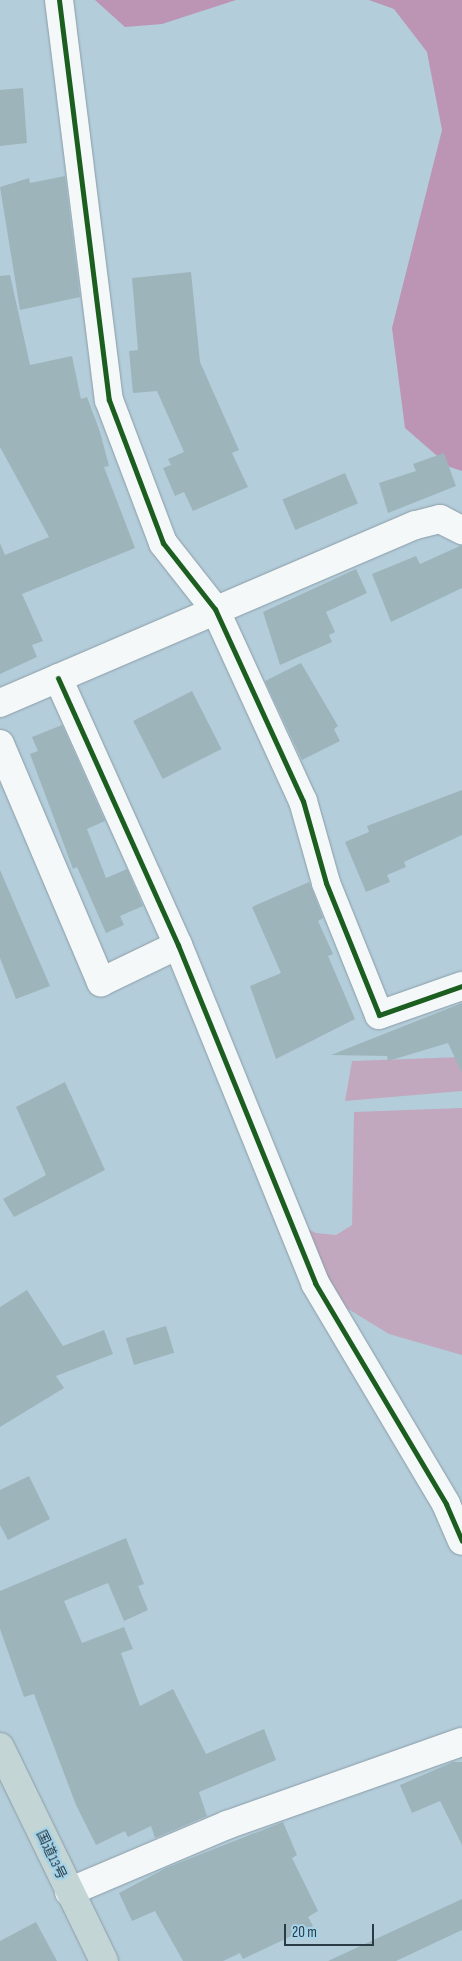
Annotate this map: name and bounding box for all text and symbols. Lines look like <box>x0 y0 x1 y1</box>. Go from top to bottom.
street label: 国道13号 <box>32 1828 70 1882</box>
scale bar <box>287 1914 377 1946</box>
text: 20 m <box>292 1923 317 1942</box>

